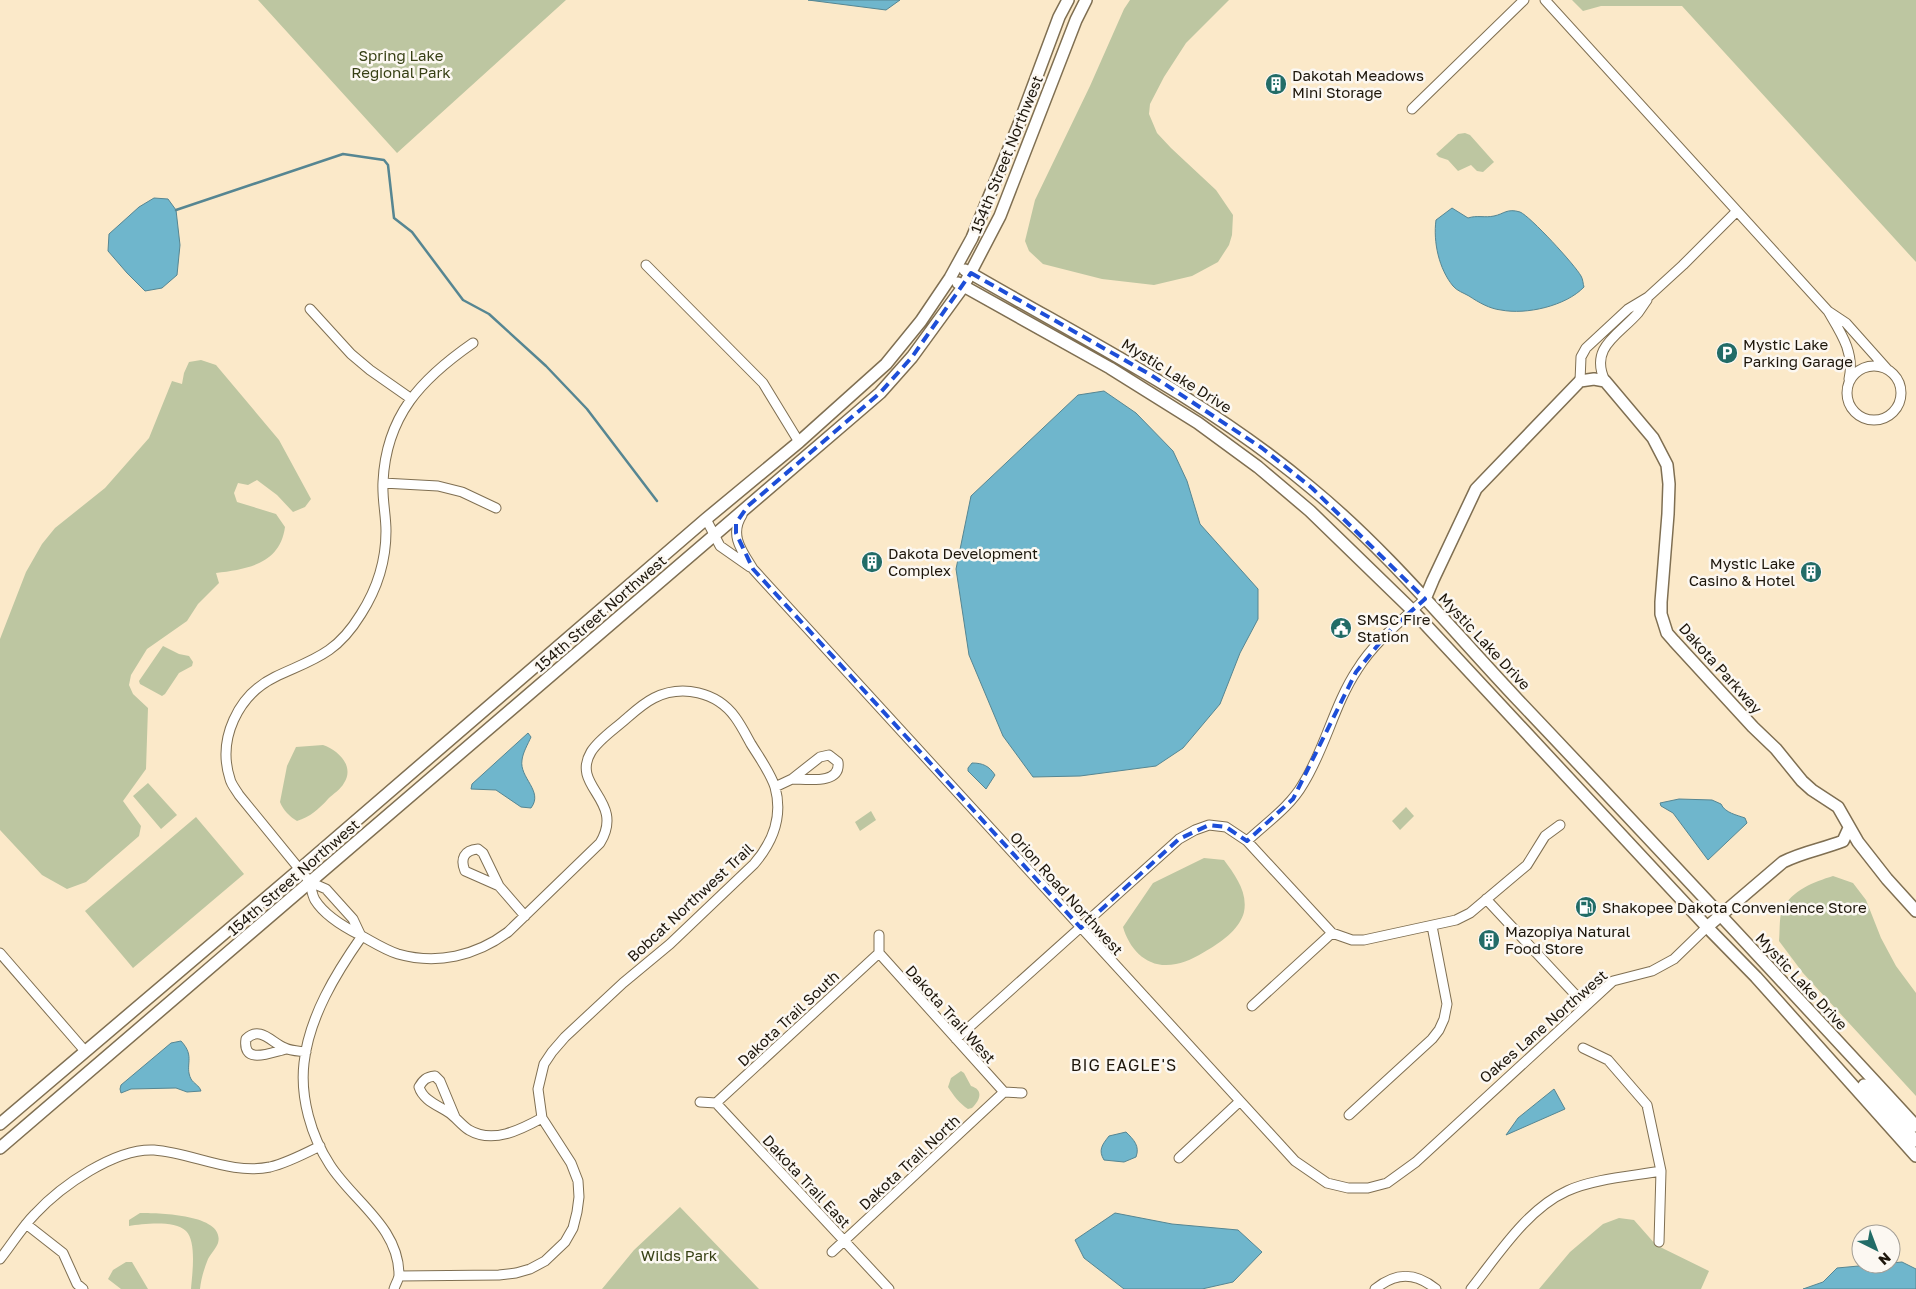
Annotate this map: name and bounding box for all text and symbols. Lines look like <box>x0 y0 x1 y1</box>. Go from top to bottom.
park label: Spring Lake Regional Park <box>351 46 451 81</box>
place label: Dakotah Meadows Mini Storage <box>1292 66 1424 101</box>
street label: 154th Street Northwest <box>966 72 1046 236</box>
building icon: Dakotah Meadows Mini Storage <box>1264 72 1288 96</box>
street label: Mystic Lake Drive <box>1119 334 1236 416</box>
place label: Mystic Lake Parking Garage <box>1743 335 1853 370</box>
parking icon: Mystic Lake Parking Garage <box>1715 341 1739 365</box>
place label: Dakota Development Complex <box>888 544 1038 579</box>
building icon: Dakota Development Complex <box>860 550 884 574</box>
street label: 154th Street Northwest <box>530 551 670 675</box>
place label: Mystic Lake Casino & Hotel <box>1689 554 1795 589</box>
building icon: Mystic Lake Casino & Hotel <box>1799 560 1823 584</box>
street label: Mystic Lake Drive <box>1435 589 1535 693</box>
place label: SMSC Fire Station <box>1357 610 1431 645</box>
public building icon: SMSC Fire Station <box>1329 616 1353 640</box>
street label: Dakota Parkway <box>1676 619 1767 717</box>
street label: 154th Street Northwest <box>223 815 363 939</box>
street label: Orion Road Northwest <box>1007 828 1127 958</box>
street label: Bobcat Northwest Trail <box>623 839 757 965</box>
fuel station icon: Shakopee Dakota Convenience Store <box>1574 895 1598 919</box>
place label: Shakopee Dakota Convenience Store <box>1602 898 1867 916</box>
place label: Mazopiya Natural Food Store <box>1505 922 1630 957</box>
building icon: Mazopiya Natural Food Store <box>1477 928 1501 952</box>
street label: Mystic Lake Drive <box>1752 929 1852 1033</box>
street label: Dakota Trail West <box>902 961 1000 1067</box>
street label: Dakota Trail South <box>734 966 842 1070</box>
street label: Oakes Lane Northwest <box>1475 966 1611 1086</box>
district label: BIG EAGLE'S <box>1071 1055 1177 1075</box>
street label: Dakota Trail North <box>855 1111 963 1213</box>
street label: Dakota Trail East <box>759 1131 855 1231</box>
north arrow <box>1851 1224 1901 1274</box>
park label: Wilds Park <box>641 1246 718 1264</box>
text: N <box>1875 1249 1895 1269</box>

